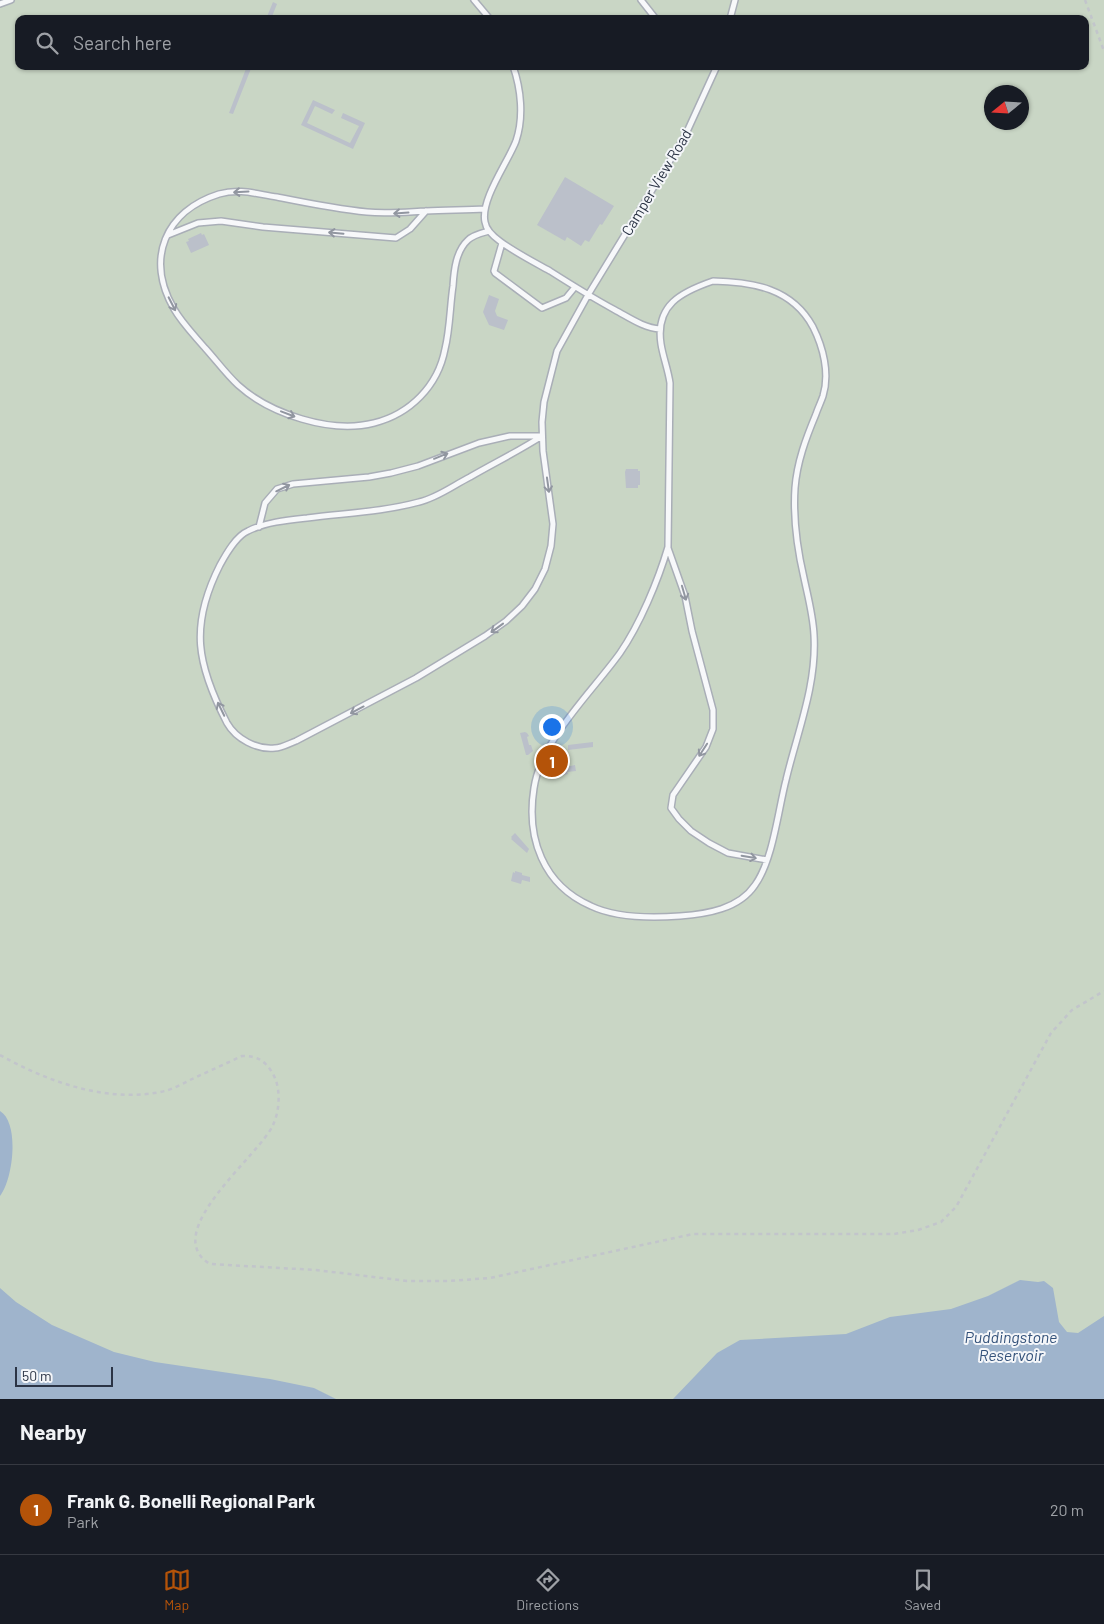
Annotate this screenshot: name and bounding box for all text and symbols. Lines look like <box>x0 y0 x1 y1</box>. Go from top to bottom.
search box <box>15 15 1089 70</box>
icon: search <box>33 29 61 57</box>
text: Search here <box>73 31 172 54</box>
north arrow <box>984 85 1029 130</box>
street label: Camper View Road <box>617 125 695 239</box>
one-way arrow <box>233 187 249 196</box>
one-way arrow <box>393 208 409 217</box>
one-way arrow <box>328 229 344 238</box>
one-way arrow <box>168 296 177 311</box>
one-way arrow <box>280 410 295 419</box>
one-way arrow <box>433 451 448 461</box>
one-way arrow <box>543 476 553 492</box>
one-way arrow <box>275 483 290 492</box>
one-way arrow <box>679 585 689 601</box>
one-way arrow <box>491 622 504 633</box>
one-way arrow <box>216 702 226 717</box>
one-way arrow <box>349 705 364 715</box>
your location <box>539 714 565 740</box>
pin: 1 <box>536 742 568 780</box>
one-way arrow <box>698 743 708 757</box>
one-way arrow <box>741 852 757 862</box>
water label: Puddingstone Reservoir <box>965 1327 1057 1364</box>
scale bar <box>15 1364 112 1387</box>
text: 50 m <box>22 1367 51 1384</box>
text: Nearby <box>20 1419 86 1444</box>
text: Frank G. Bonelli Regional Park <box>67 1489 315 1512</box>
text: 1 <box>33 1500 39 1519</box>
text: 20 m <box>1050 1500 1084 1519</box>
text: Park <box>67 1512 98 1531</box>
tab: Map <box>163 1566 191 1613</box>
tab: Directions <box>516 1566 579 1613</box>
tab: Saved <box>904 1566 941 1613</box>

